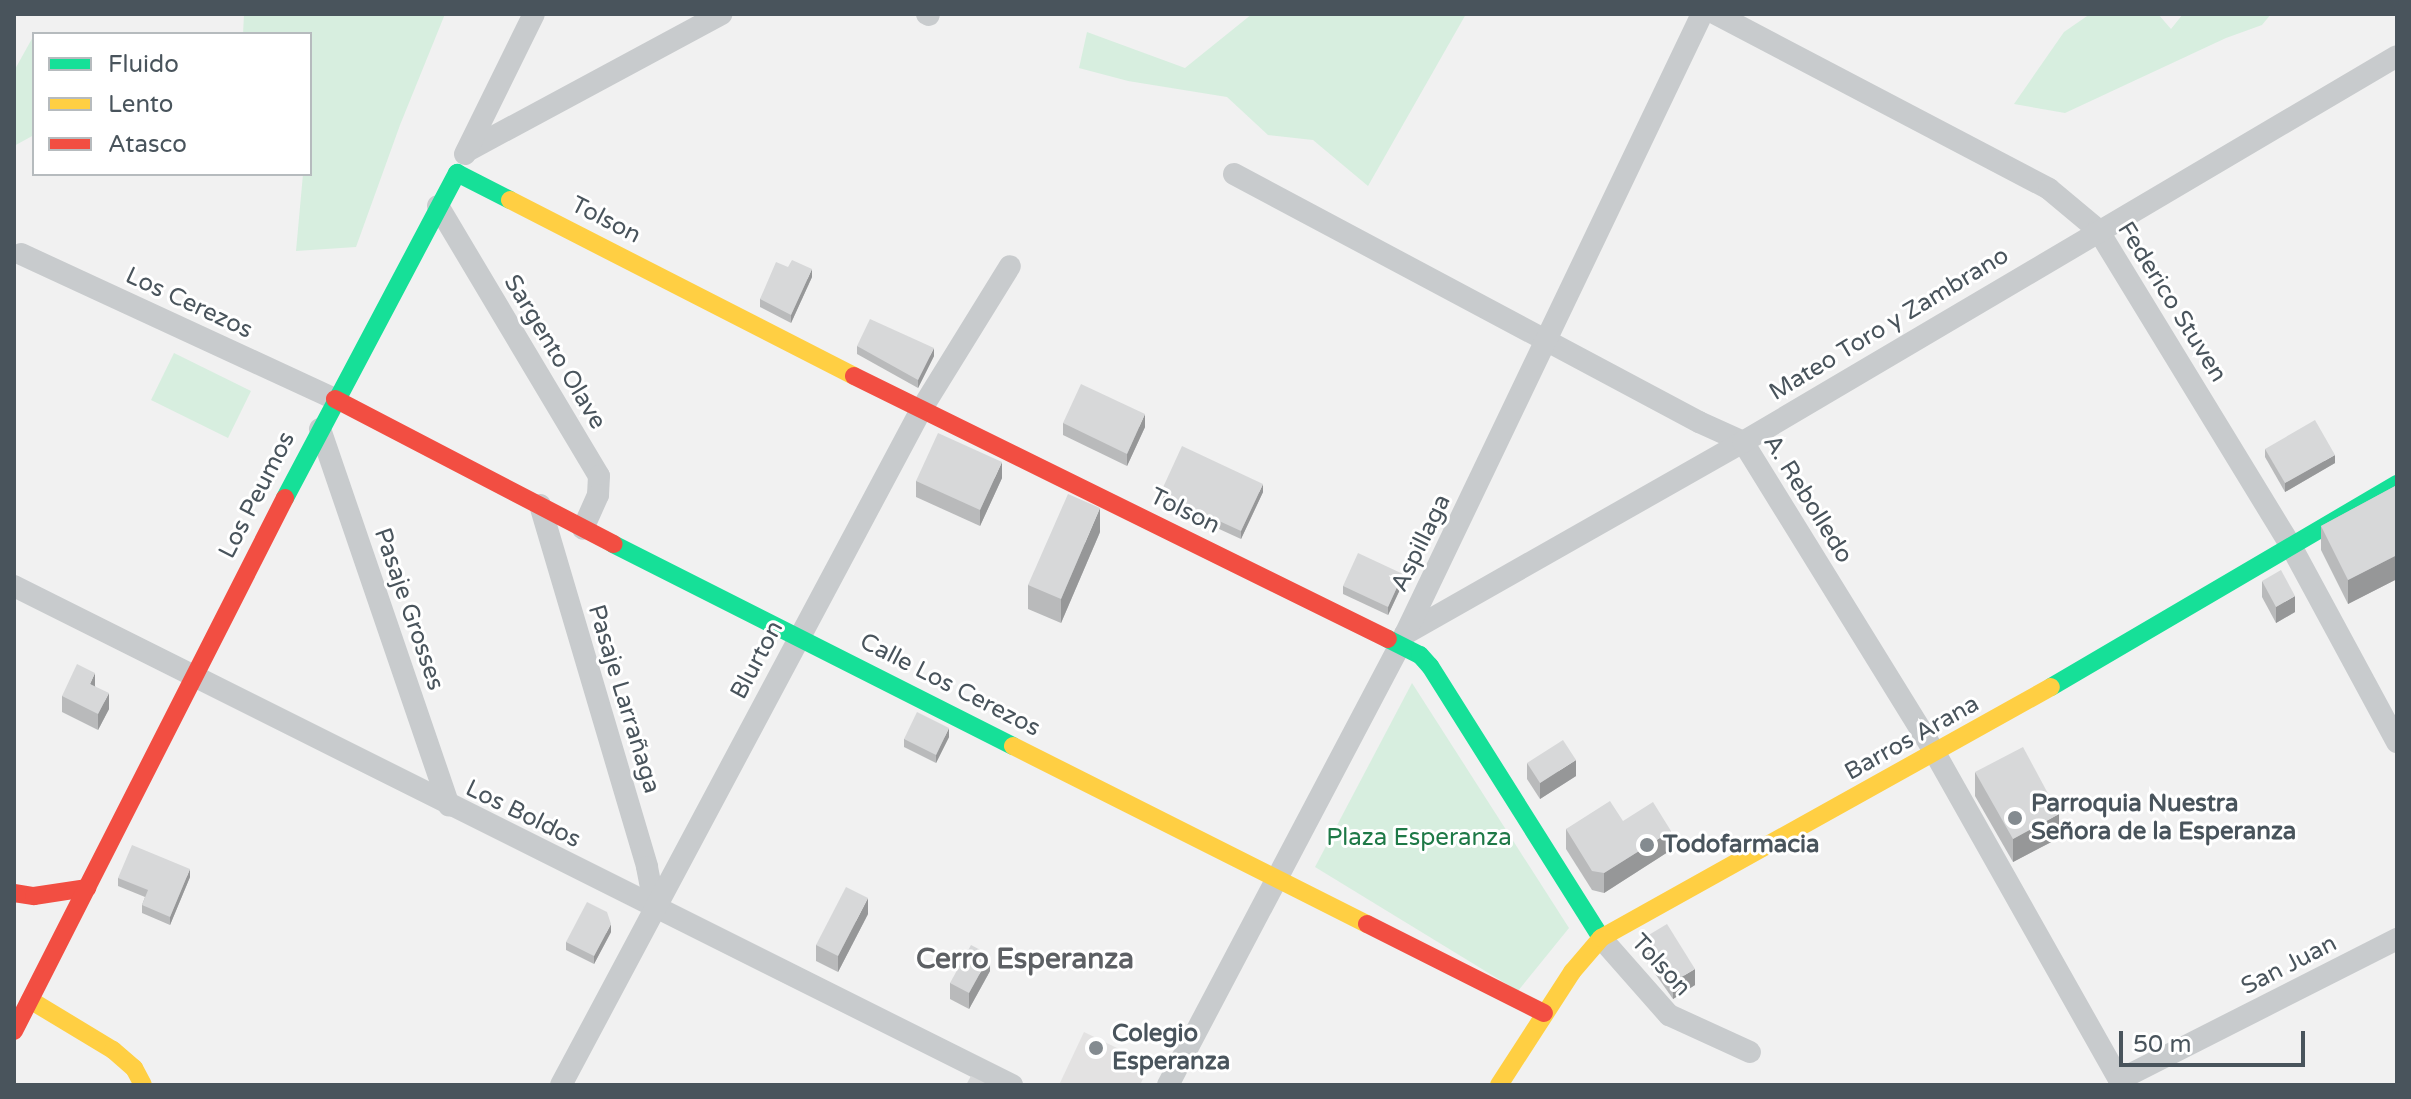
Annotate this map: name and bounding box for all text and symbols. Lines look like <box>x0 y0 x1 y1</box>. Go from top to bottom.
legend <box>32 32 312 176</box>
text: Fluido <box>108 50 179 79</box>
text: Lento <box>108 90 173 119</box>
text: Atasco <box>108 130 187 159</box>
street label: Tolson <box>566 190 646 250</box>
street label: Federico Stuven <box>2111 217 2233 387</box>
street label: Mateo Toro y Zambrano <box>1764 241 2014 407</box>
street label: Los Cerezos <box>121 261 257 345</box>
street label: Sargento Olave <box>498 270 612 434</box>
street label: Los Peumos <box>213 427 301 563</box>
street label: A. Rebolledo <box>1757 429 1859 569</box>
street label: Tolson <box>1145 482 1225 540</box>
street label: Aspillaga <box>1385 490 1457 596</box>
street label: Pasaje Grosses <box>368 524 450 694</box>
street label: Pasaje Larrañaga <box>582 601 666 797</box>
street label: Blurton <box>724 616 790 704</box>
street label: Calle Los Cerezos <box>855 627 1045 743</box>
street label: Barros Arana <box>1840 689 1984 787</box>
street label: Los Boldos <box>461 774 585 854</box>
place label: Parroquia Nuestra Señora de la Esperanza <box>2031 790 2296 846</box>
marker: Parroquia Nuestra Señora de la Esperanza <box>2006 809 2024 827</box>
park label: Plaza Esperanza <box>1326 824 1512 852</box>
place label: Todofarmacia <box>1663 831 1820 859</box>
marker: Todofarmacia <box>1638 836 1656 854</box>
street label: Tolson <box>1625 928 1697 1002</box>
street label: San Juan <box>2237 929 2341 1001</box>
district label: Cerro Esperanza <box>916 942 1134 976</box>
scale bar <box>2123 1015 2309 1065</box>
place label: Colegio Esperanza <box>1112 1020 1230 1076</box>
text: 50 m <box>2133 1030 2191 1059</box>
marker: Colegio Esperanza <box>1087 1039 1105 1057</box>

